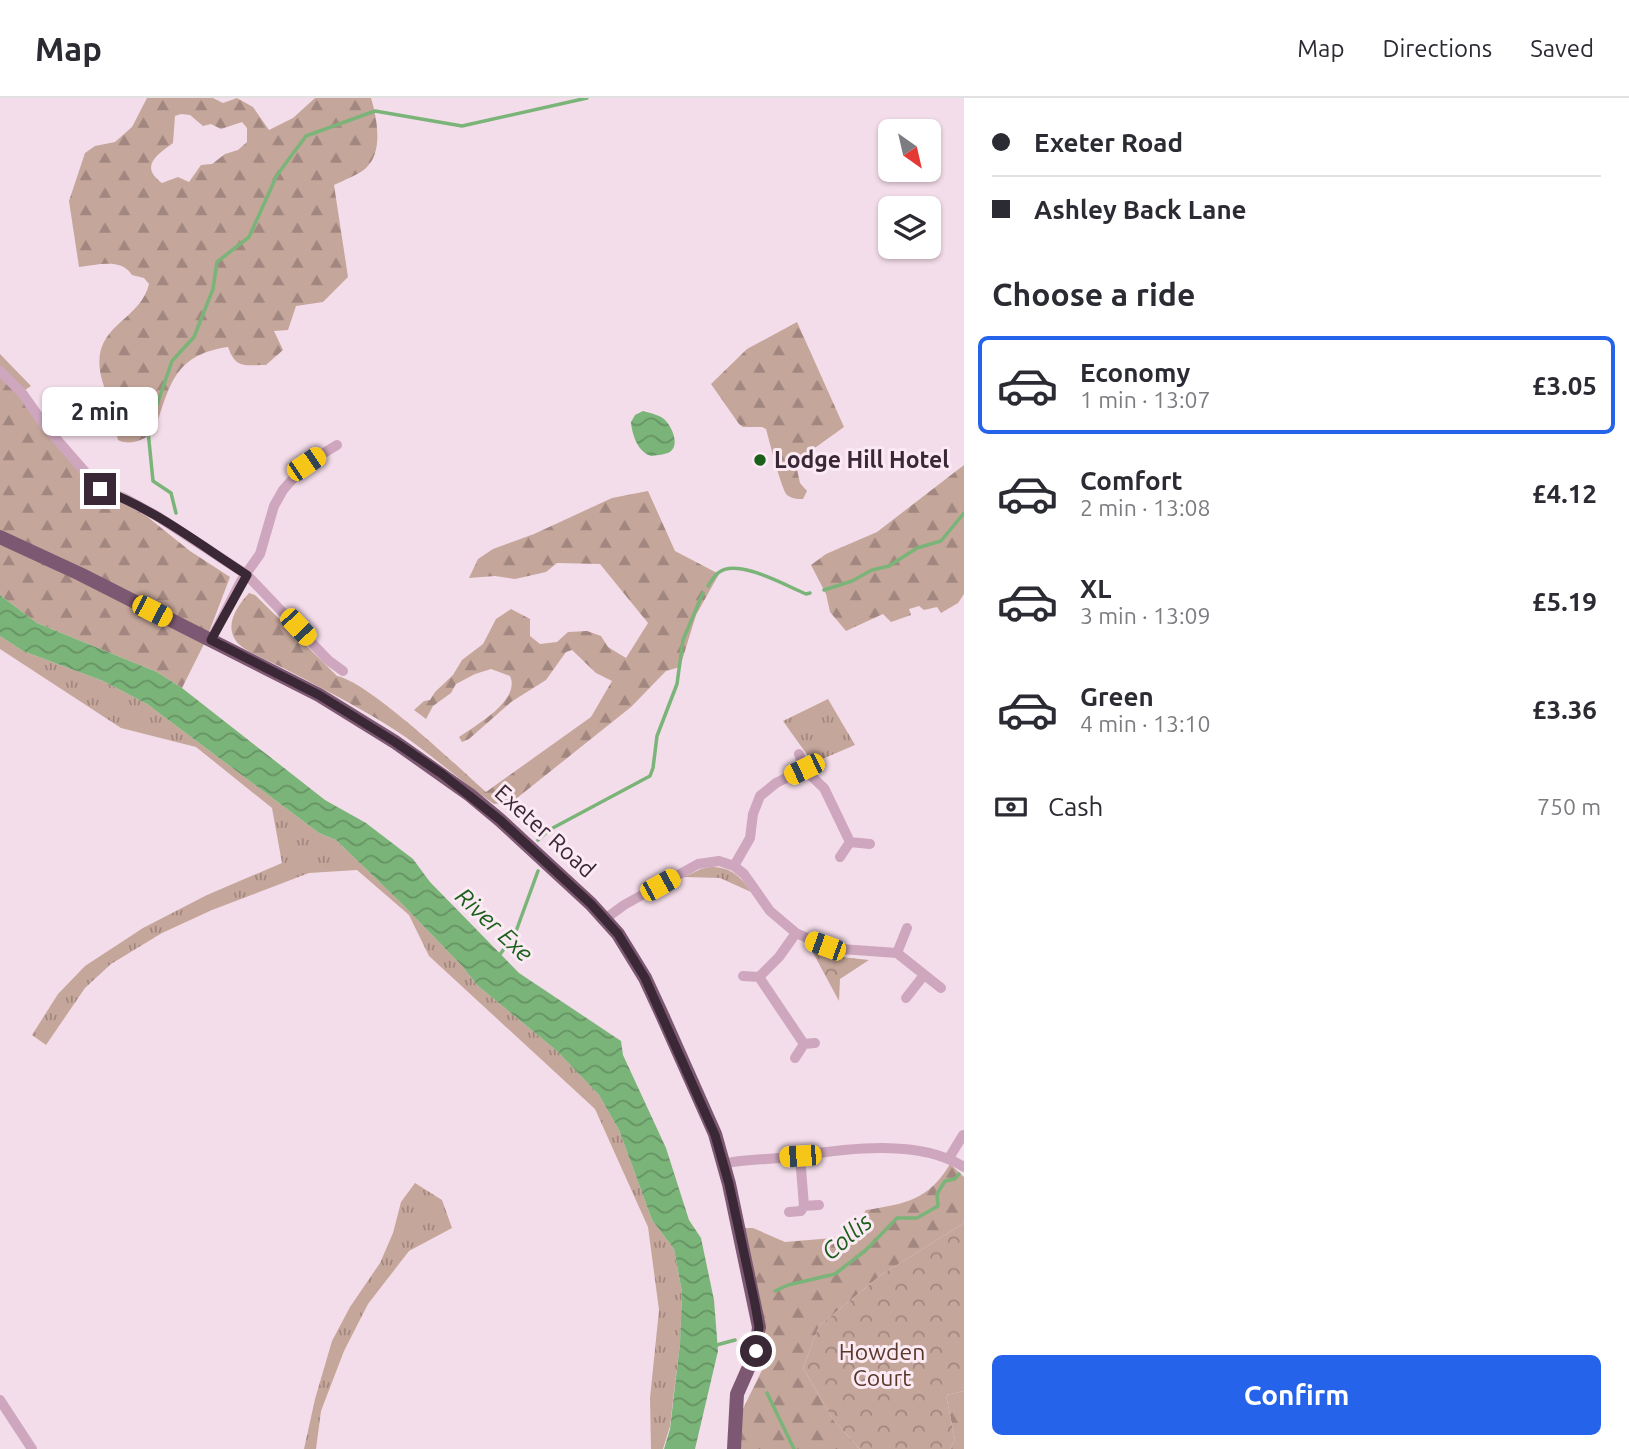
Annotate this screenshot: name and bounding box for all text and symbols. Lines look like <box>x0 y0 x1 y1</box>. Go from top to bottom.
text: Map <box>35 30 102 67</box>
text: Map <box>1297 35 1344 62</box>
text: Directions <box>1382 35 1492 62</box>
text: Saved <box>1530 35 1594 62</box>
north arrow <box>878 119 942 182</box>
map controls <box>878 119 941 259</box>
text: Exeter Road <box>1034 128 1183 157</box>
text: Ashley Back Lane <box>1034 195 1247 224</box>
button: layers <box>878 196 941 259</box>
text: Choose a ride <box>992 276 1195 312</box>
icon: car <box>996 354 1059 417</box>
text: Economy <box>1080 358 1190 387</box>
text: £3.05 <box>1532 371 1597 400</box>
text: 1 min · 13:07 <box>1080 387 1211 412</box>
callout: 2 min <box>42 388 158 436</box>
text: 2 min <box>71 399 129 424</box>
car <box>283 444 330 484</box>
place label: Lodge Hill Hotel <box>774 447 949 472</box>
marker: Lodge Hill Hotel <box>752 452 768 468</box>
icon: car <box>996 462 1059 525</box>
text: Comfort <box>1080 466 1183 495</box>
route end <box>84 473 116 505</box>
text: £4.12 <box>1532 479 1597 508</box>
text: 2 min · 13:08 <box>1080 495 1211 520</box>
icon: car <box>996 570 1059 633</box>
text: XL <box>1080 574 1111 603</box>
text: £5.19 <box>1532 587 1597 616</box>
car <box>129 592 176 630</box>
text: 3 min · 13:09 <box>1080 603 1211 628</box>
car <box>276 604 321 650</box>
icon: car <box>996 678 1059 741</box>
text: Green <box>1080 682 1154 711</box>
text: £3.36 <box>1532 695 1597 724</box>
text: 4 min · 13:10 <box>1080 711 1211 736</box>
car <box>781 750 828 788</box>
street label: Exeter Road <box>490 779 600 882</box>
icon: cash <box>992 788 1030 826</box>
text: Cash <box>1048 792 1103 821</box>
text: 750 m <box>1537 794 1601 819</box>
car <box>637 866 684 904</box>
water label: River Exe <box>450 882 538 967</box>
car <box>802 929 849 963</box>
car <box>779 1144 822 1168</box>
water label: Collis <box>816 1208 877 1265</box>
route start <box>740 1335 772 1367</box>
park label: Howden Court <box>839 1339 925 1390</box>
button: Confirm <box>992 1355 1601 1435</box>

